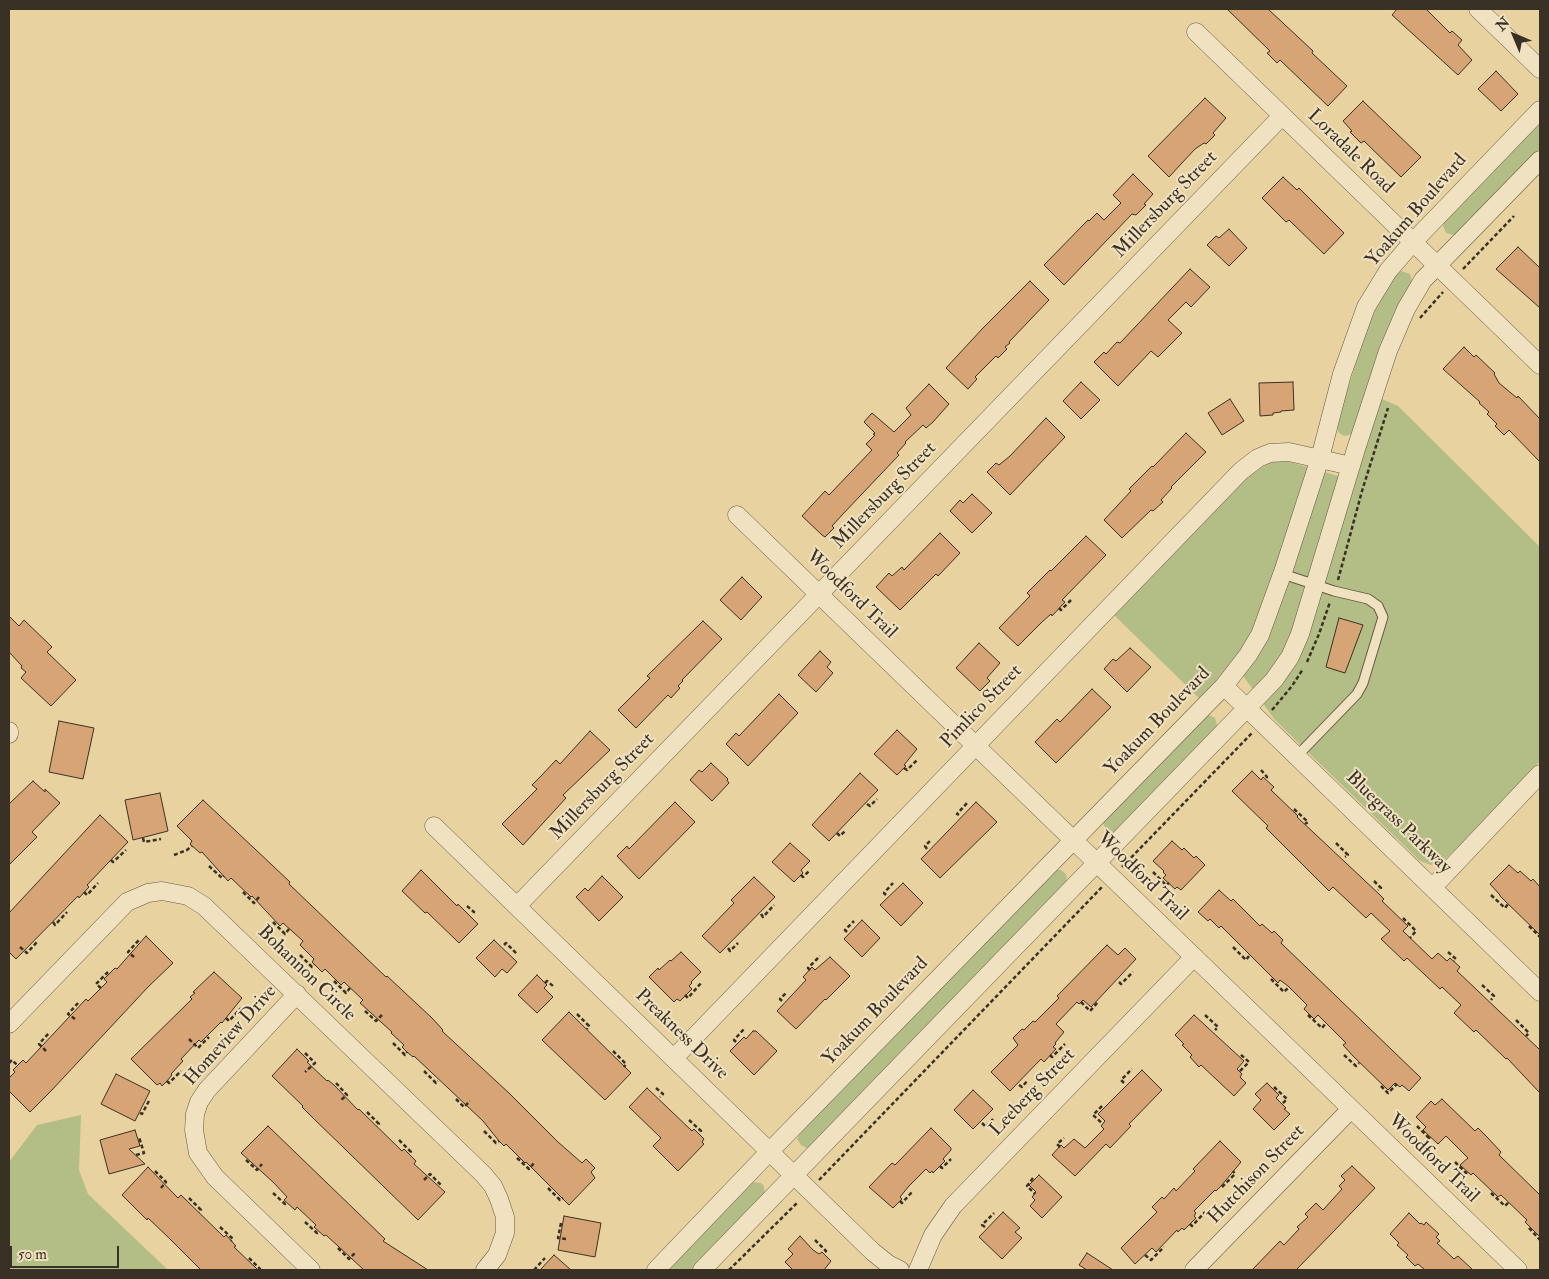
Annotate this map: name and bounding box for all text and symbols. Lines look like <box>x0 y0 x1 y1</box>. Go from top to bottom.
north arrow <box>1489 10 1539 60</box>
text: N <box>1493 14 1513 34</box>
street label: Loradale Road <box>1302 105 1398 199</box>
street label: Millersburg Street <box>1109 147 1223 263</box>
street label: Yoakum Boulevard <box>1362 150 1472 272</box>
street label: Millersburg Street <box>828 438 942 554</box>
street label: Woodford Trail <box>801 546 901 644</box>
street label: Pimlico Street <box>937 661 1027 753</box>
street label: Yoakum Boulevard <box>1100 663 1216 781</box>
street label: Millersburg Street <box>546 729 660 845</box>
street label: Bluegrass Parkway <box>1340 767 1456 879</box>
street label: Woodford Trail <box>1092 828 1192 926</box>
street label: Bohannon Circle <box>252 921 360 1027</box>
street label: Yoakum Boulevard <box>818 953 934 1071</box>
street label: Homeview Drive <box>180 981 282 1091</box>
street label: Preakness Drive <box>630 985 732 1085</box>
street label: Leeberg Street <box>986 1044 1080 1142</box>
street label: Woodford Trail <box>1383 1110 1483 1208</box>
street label: Hutchison Street <box>1204 1121 1310 1229</box>
scale bar <box>12 1236 121 1268</box>
text: 50 m <box>18 1245 47 1264</box>

